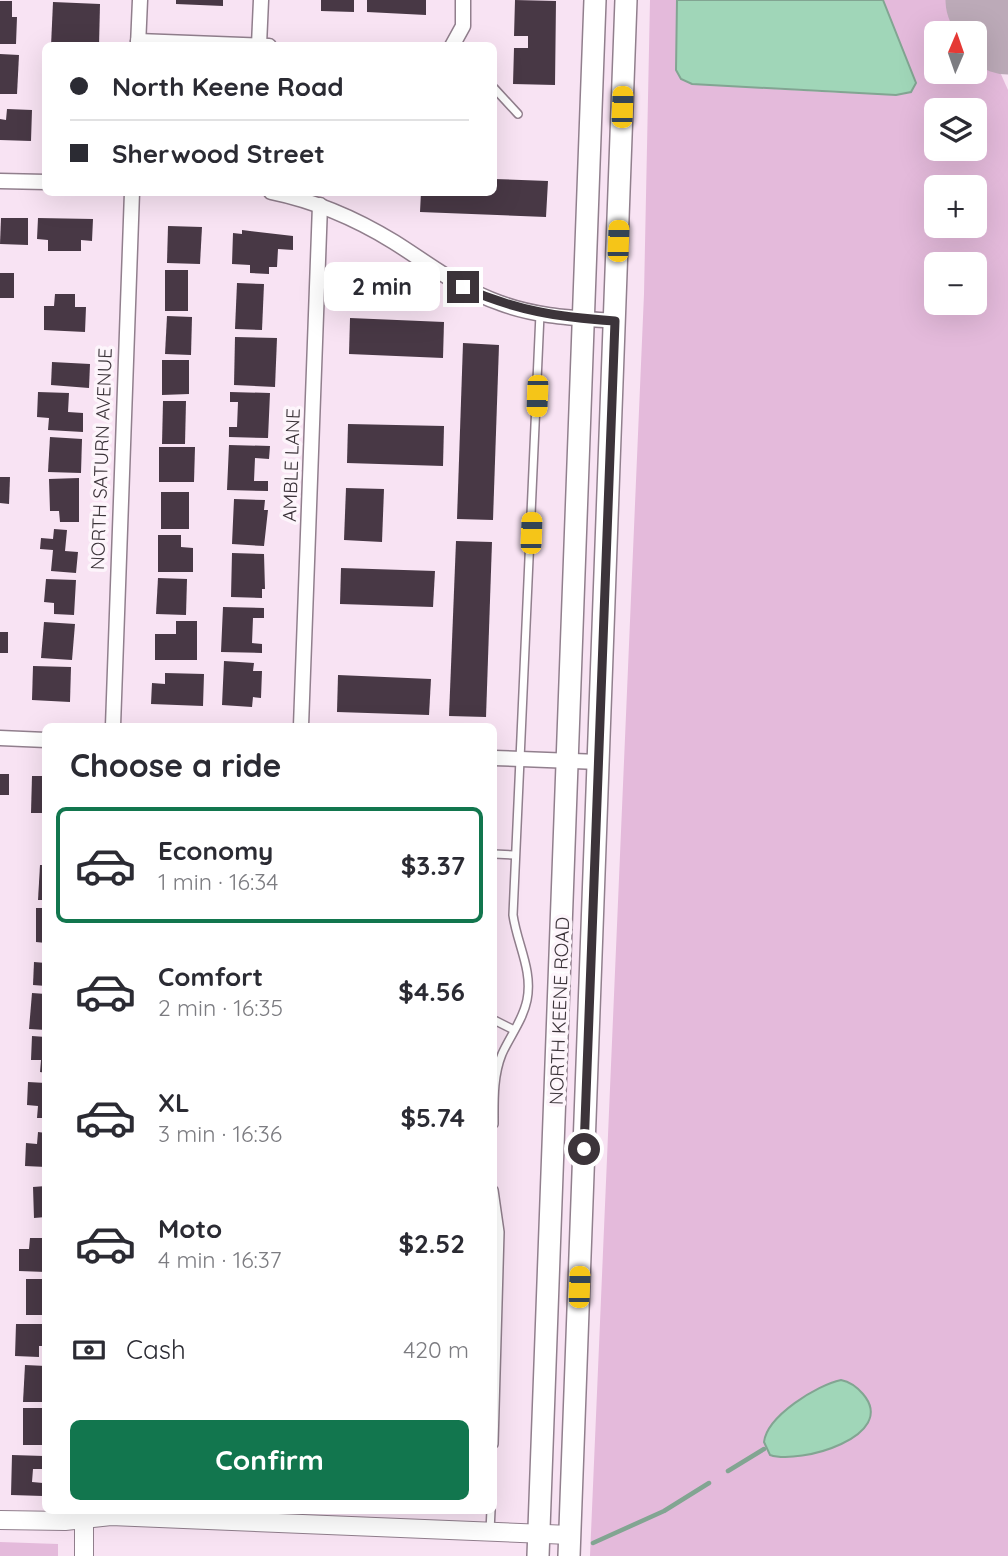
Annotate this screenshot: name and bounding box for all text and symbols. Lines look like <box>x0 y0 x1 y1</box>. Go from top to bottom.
north arrow <box>924 21 987 84</box>
map controls <box>924 21 987 315</box>
text: North Keene Road <box>112 70 344 103</box>
car <box>611 86 634 128</box>
button: layers <box>924 98 987 161</box>
text: Sherwood Street <box>112 137 325 170</box>
button: + <box>924 175 987 238</box>
car <box>607 220 630 262</box>
button: − <box>924 252 987 315</box>
callout: 2 min <box>323 262 438 312</box>
route end <box>447 271 479 303</box>
text: 2 min <box>352 272 412 301</box>
street label: NORTH SATURN AVENUE <box>85 348 117 570</box>
car <box>526 375 549 417</box>
street label: AMBLE LANE <box>277 408 305 522</box>
car <box>520 512 543 554</box>
text: Choose a ride <box>70 745 282 785</box>
icon: car <box>74 834 137 897</box>
text: Economy <box>158 834 273 867</box>
text: $3.37 <box>401 849 465 882</box>
text: 1 min · 16:34 <box>158 867 278 896</box>
street label: NORTH KEENE ROAD <box>544 916 574 1106</box>
icon: car <box>74 960 137 1023</box>
text: Comfort <box>158 960 263 993</box>
text: $4.56 <box>398 975 465 1008</box>
text: 2 min · 16:35 <box>158 993 283 1022</box>
icon: car <box>74 1086 137 1149</box>
text: XL <box>158 1086 190 1119</box>
text: $5.74 <box>401 1101 465 1134</box>
text: 3 min · 16:36 <box>158 1119 282 1148</box>
route start <box>568 1133 600 1165</box>
icon: car <box>74 1212 137 1275</box>
text: Moto <box>158 1212 222 1245</box>
text: $2.52 <box>398 1227 465 1260</box>
text: 4 min · 16:37 <box>158 1245 282 1274</box>
car <box>568 1266 591 1308</box>
icon: cash <box>70 1331 108 1369</box>
text: Cash <box>126 1333 186 1366</box>
text: 420 m <box>403 1335 469 1364</box>
button: Confirm <box>70 1420 469 1500</box>

